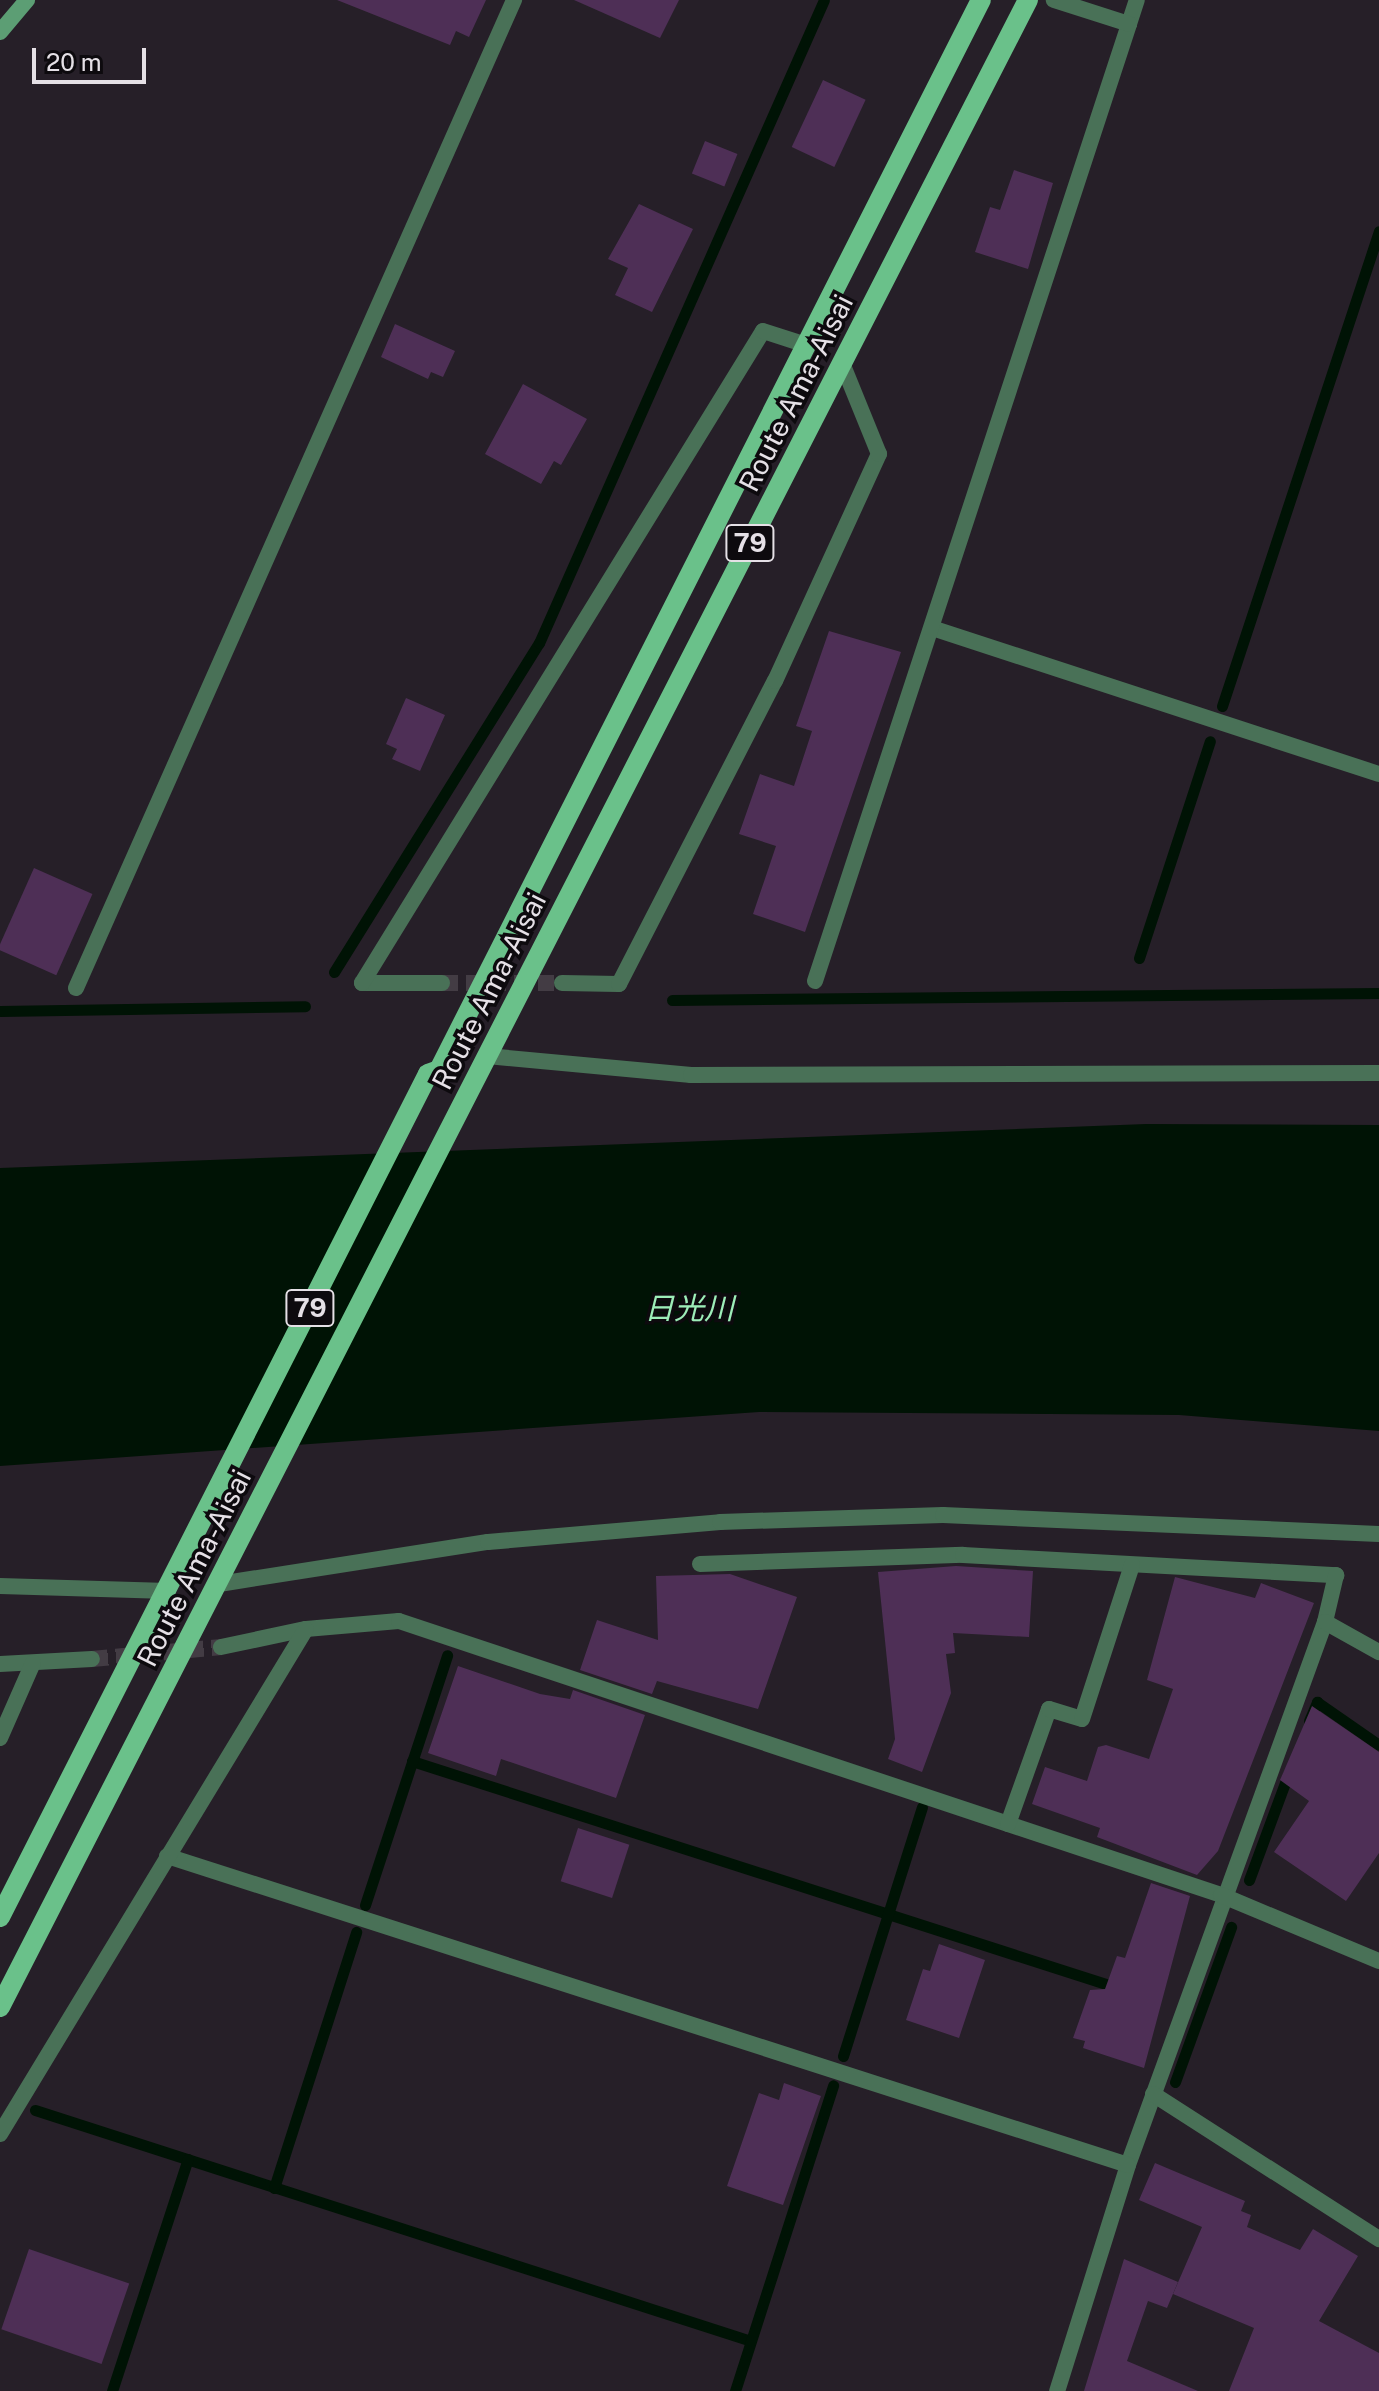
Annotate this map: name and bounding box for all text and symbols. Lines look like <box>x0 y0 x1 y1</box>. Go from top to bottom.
scale bar <box>36 32 150 82</box>
text: 20 m <box>46 48 102 76</box>
street label: Route Ama-Aisai <box>732 289 860 497</box>
road number: 79 <box>724 521 776 565</box>
street label: Route Ama-Aisai <box>425 887 553 1095</box>
road number: 79 <box>284 1286 336 1330</box>
water label: 日光川 <box>644 1290 734 1326</box>
street label: Route Ama-Aisai <box>130 1464 258 1672</box>

